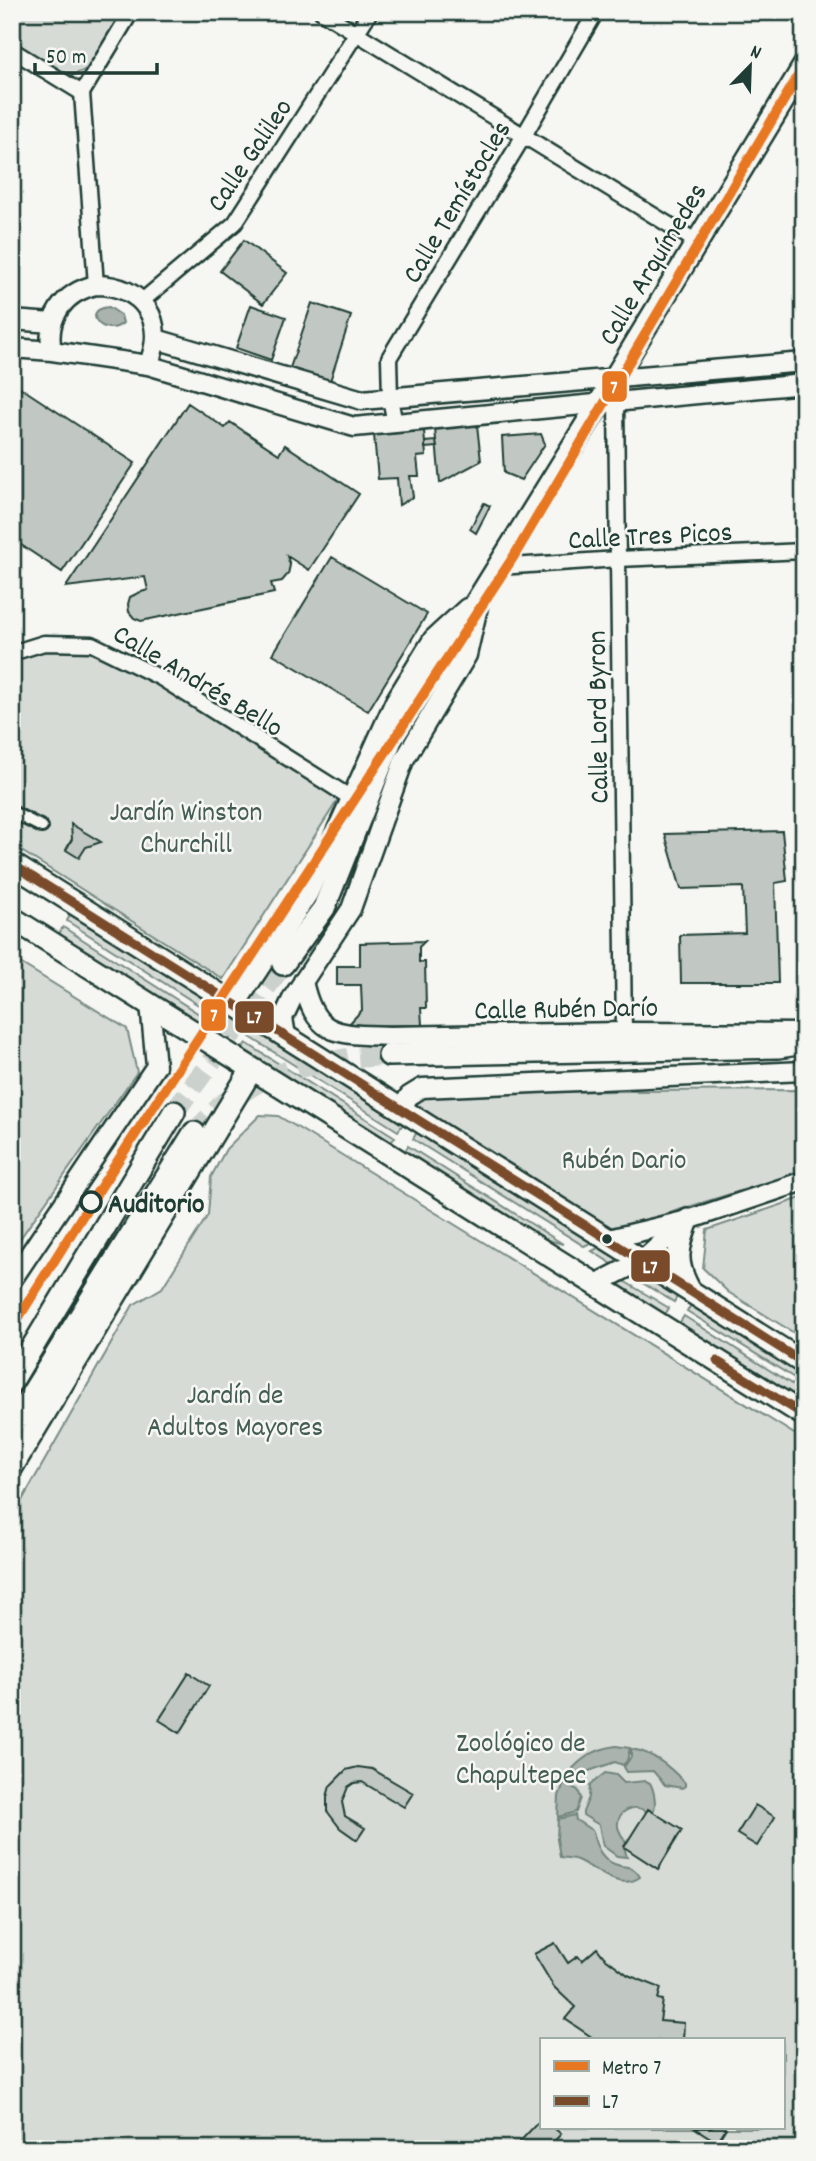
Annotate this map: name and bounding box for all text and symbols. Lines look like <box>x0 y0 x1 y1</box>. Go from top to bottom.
scale bar <box>35 32 158 76</box>
north arrow <box>714 32 784 102</box>
text: N <box>746 39 765 68</box>
text: 50 m <box>46 44 86 74</box>
street label: Calle Galileo <box>199 92 305 222</box>
street label: Calle Temístocles <box>395 115 524 293</box>
street label: Calle Arquímedes <box>591 177 720 354</box>
line badge: 7 <box>601 370 628 403</box>
text: 7 <box>610 376 618 403</box>
street label: Calle Tres Picos <box>567 515 733 563</box>
street label: Calle Andrés Bello <box>104 617 289 750</box>
street label: Calle Lord Byron <box>579 630 623 804</box>
park label: Jardín Winston Churchill <box>110 795 263 867</box>
street label: Calle Rubén Darío <box>474 990 658 1034</box>
line badge: 7 <box>200 998 227 1032</box>
line badge: L7 <box>234 1000 275 1034</box>
text: 7 <box>210 1004 218 1031</box>
text: L7 <box>246 1006 262 1033</box>
park label: Rubén Dario <box>562 1143 686 1183</box>
place label: Auditorio <box>108 1187 204 1227</box>
marker: Auditorio <box>80 1191 102 1213</box>
unlabelled marker <box>600 1232 614 1246</box>
line badge: L7 <box>630 1249 671 1283</box>
text: L7 <box>642 1256 658 1283</box>
park label: Jardín de Adultos Mayores <box>147 1378 323 1450</box>
park label: Zoológico de Chapultepec <box>456 1726 586 1798</box>
legend <box>540 2038 784 2130</box>
text: Metro 7 <box>602 2055 661 2085</box>
text: L7 <box>602 2089 619 2119</box>

